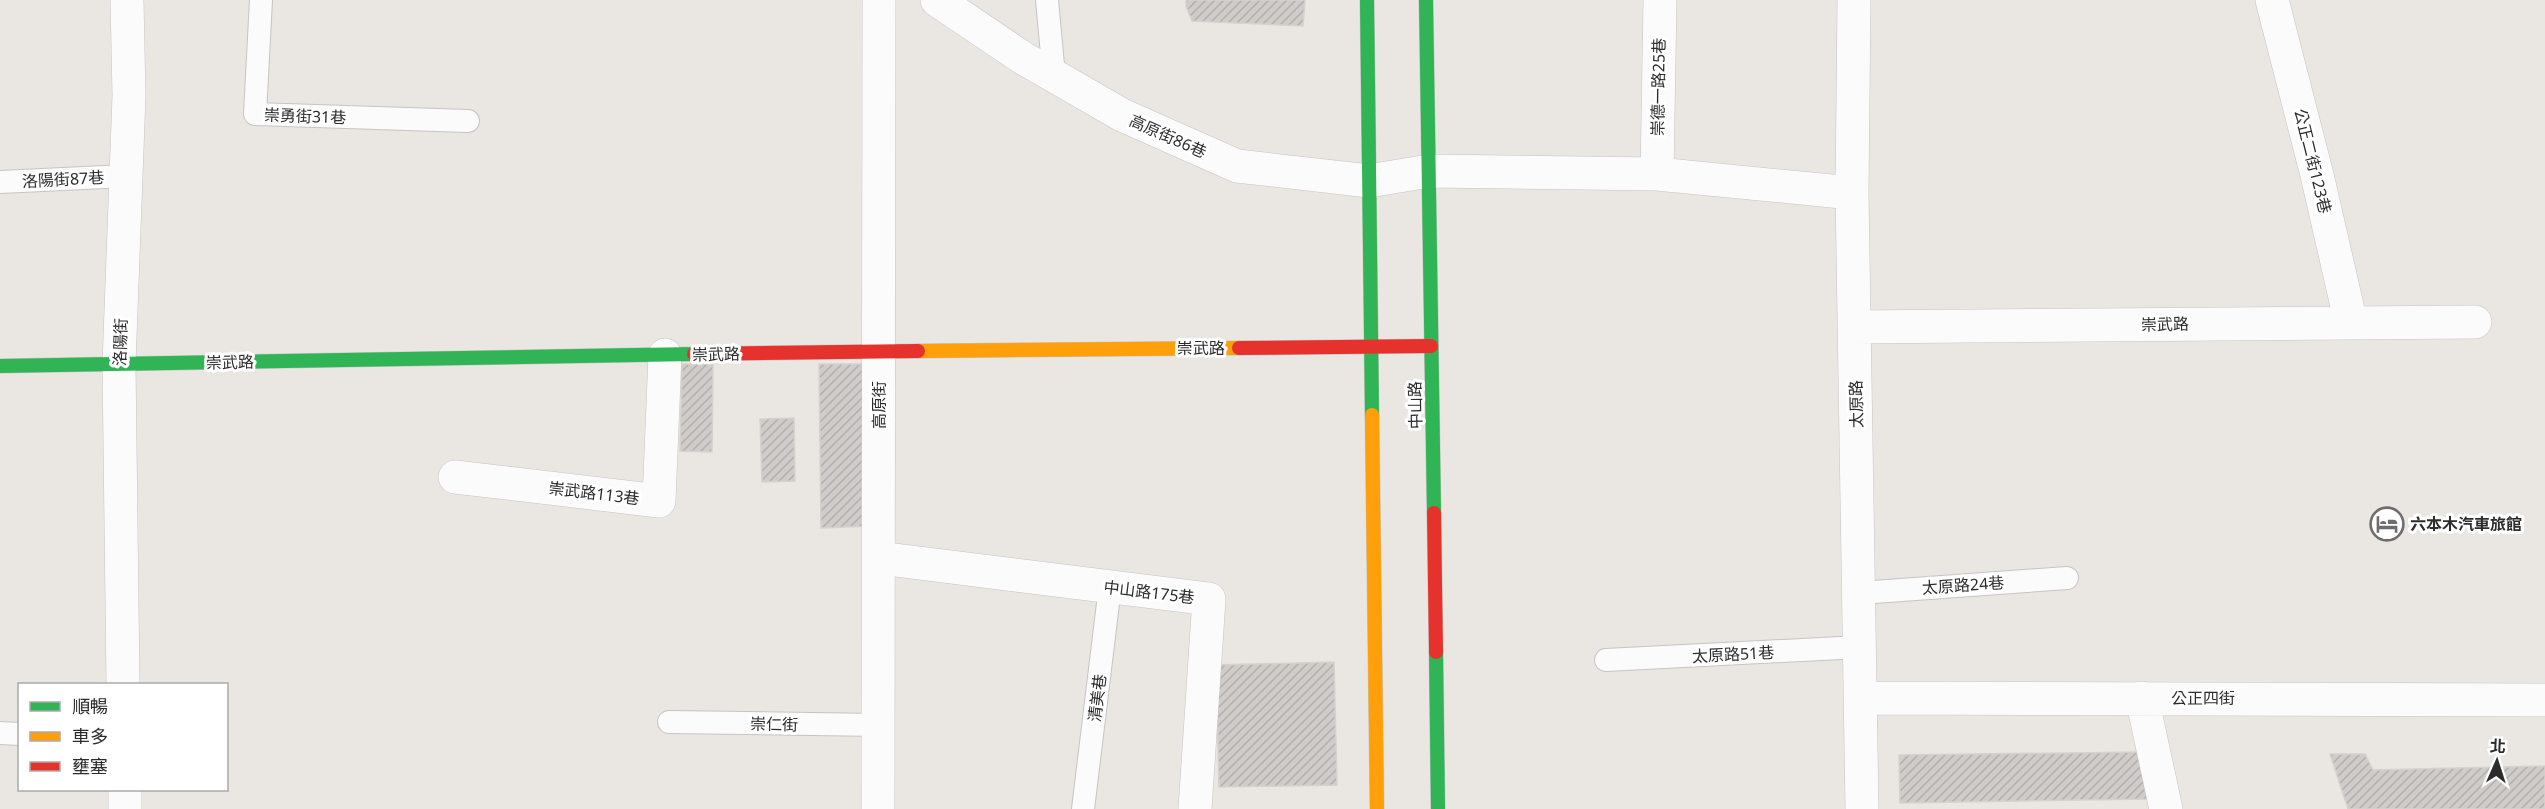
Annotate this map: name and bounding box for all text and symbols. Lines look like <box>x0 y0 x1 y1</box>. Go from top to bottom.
street label: 崇德一路25巷 <box>1646 38 1670 136</box>
street label: 崇勇街31巷 <box>263 104 347 128</box>
street label: 公正二街123巷 <box>2289 106 2337 216</box>
street label: 高原街86巷 <box>1126 109 1210 163</box>
street label: 洛陽街87巷 <box>21 166 105 192</box>
street label: 崇武路 <box>2141 313 2189 335</box>
street label: 洛陽街 <box>108 318 132 366</box>
street label: 崇武路 <box>1177 337 1225 359</box>
street label: 崇武路 <box>692 343 740 365</box>
street label: 崇武路 <box>206 351 254 373</box>
street label: 太原路 <box>1845 380 1867 428</box>
street label: 高原街 <box>868 381 890 429</box>
street label: 中山路 <box>1404 381 1426 429</box>
street label: 崇武路113巷 <box>547 477 641 509</box>
hotel icon: 六本木汽車旅館 <box>2369 506 2405 542</box>
place label: 六本木汽車旅館 <box>2410 513 2522 535</box>
street label: 太原路24巷 <box>1921 571 2005 599</box>
street label: 中山路175巷 <box>1102 576 1196 608</box>
street label: 太原路51巷 <box>1691 641 1775 667</box>
street label: 清美巷 <box>1083 673 1111 723</box>
legend <box>18 683 228 791</box>
street label: 公正四街 <box>2171 687 2235 709</box>
text: 順暢 <box>72 694 108 718</box>
street label: 崇仁街 <box>750 713 798 735</box>
text: 車多 <box>72 724 108 748</box>
north arrow <box>2467 731 2527 791</box>
text: 北 <box>2489 735 2506 757</box>
text: 壅塞 <box>72 754 108 778</box>

